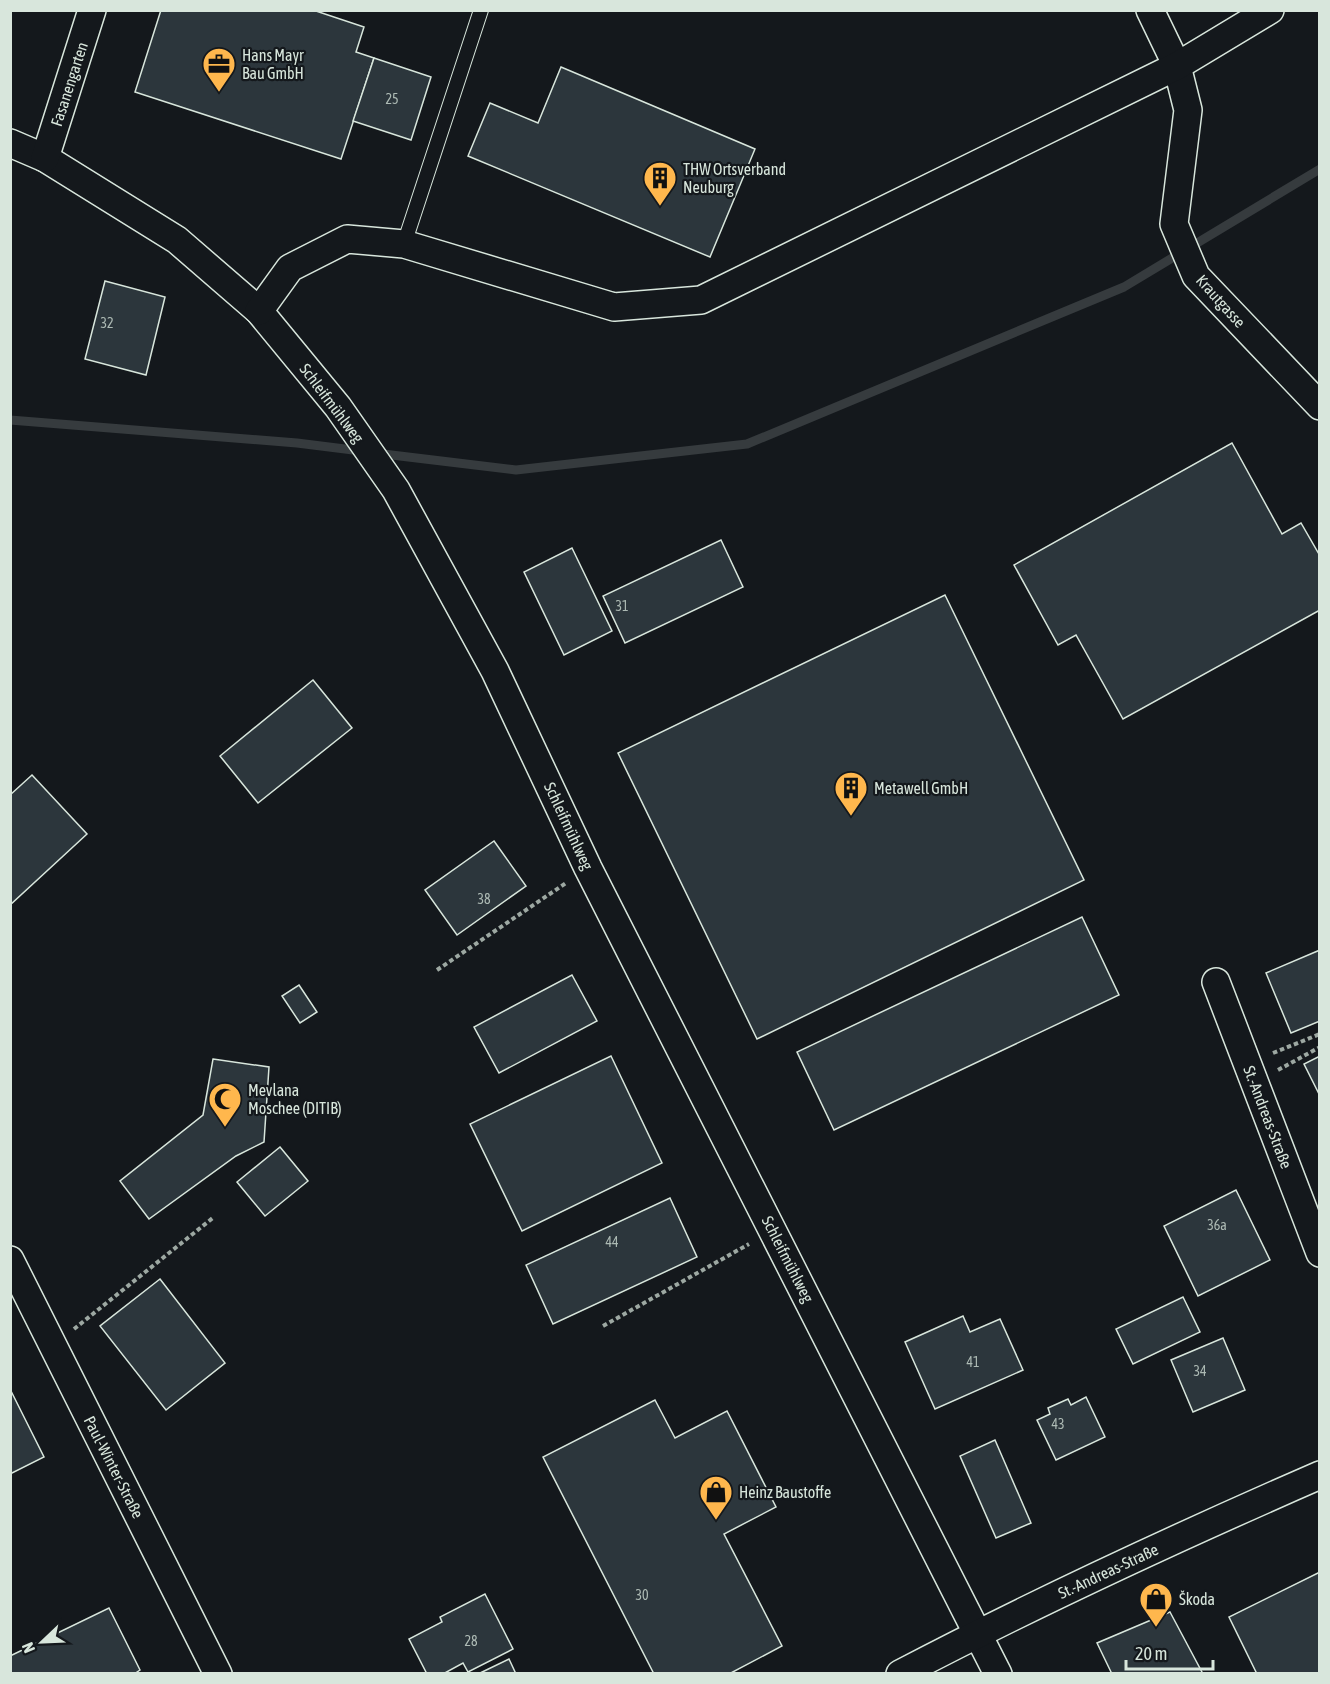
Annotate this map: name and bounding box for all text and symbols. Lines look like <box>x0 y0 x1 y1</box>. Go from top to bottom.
street label: Fasanengarten <box>47 40 92 129</box>
office icon: Hans Mayr Bau GmbH <box>201 46 237 93</box>
place label: Hans Mayr Bau GmbH <box>242 46 304 82</box>
house number: 25 <box>385 91 399 107</box>
building icon: THW Ortsverband Neuburg <box>642 160 678 207</box>
place label: THW Ortsverband Neuburg <box>683 160 786 197</box>
street label: Krautgasse <box>1192 271 1249 332</box>
house number: 32 <box>100 315 114 331</box>
street label: Schleifmühlweg <box>296 360 368 447</box>
house number: 31 <box>615 598 629 614</box>
building icon: Metawell GmbH <box>833 770 869 817</box>
street label: Schleifmühlweg <box>540 779 597 873</box>
place label: Metawell GmbH <box>874 779 968 797</box>
house number: 38 <box>477 891 491 907</box>
street label: St.-Andreas-Straße <box>1240 1063 1296 1171</box>
mosque icon: Mevlana Moschee (DITIB) <box>207 1081 243 1128</box>
place label: Mevlana Moschee (DITIB) <box>248 1081 342 1118</box>
street label: Schleifmühlweg <box>758 1213 818 1306</box>
house number: 36a <box>1207 1217 1227 1233</box>
house number: 44 <box>605 1234 619 1250</box>
house number: 41 <box>966 1354 980 1370</box>
house number: 34 <box>1193 1363 1207 1379</box>
street label: Paul-Winter-Straße <box>80 1413 148 1521</box>
house number: 43 <box>1051 1416 1065 1432</box>
shop icon: Heinz Baustoffe <box>698 1474 734 1521</box>
place label: Heinz Baustoffe <box>739 1483 831 1501</box>
street label: St.-Andreas-Straße <box>1055 1540 1161 1602</box>
shop icon: Škoda <box>1138 1581 1174 1628</box>
house number: 30 <box>635 1587 649 1603</box>
place label: Škoda <box>1179 1590 1215 1608</box>
north arrow <box>12 1612 72 1672</box>
house number: 28 <box>464 1633 478 1649</box>
scale bar <box>1126 1633 1213 1671</box>
text: N <box>18 1640 38 1656</box>
text: 20 m <box>1135 1643 1167 1664</box>

